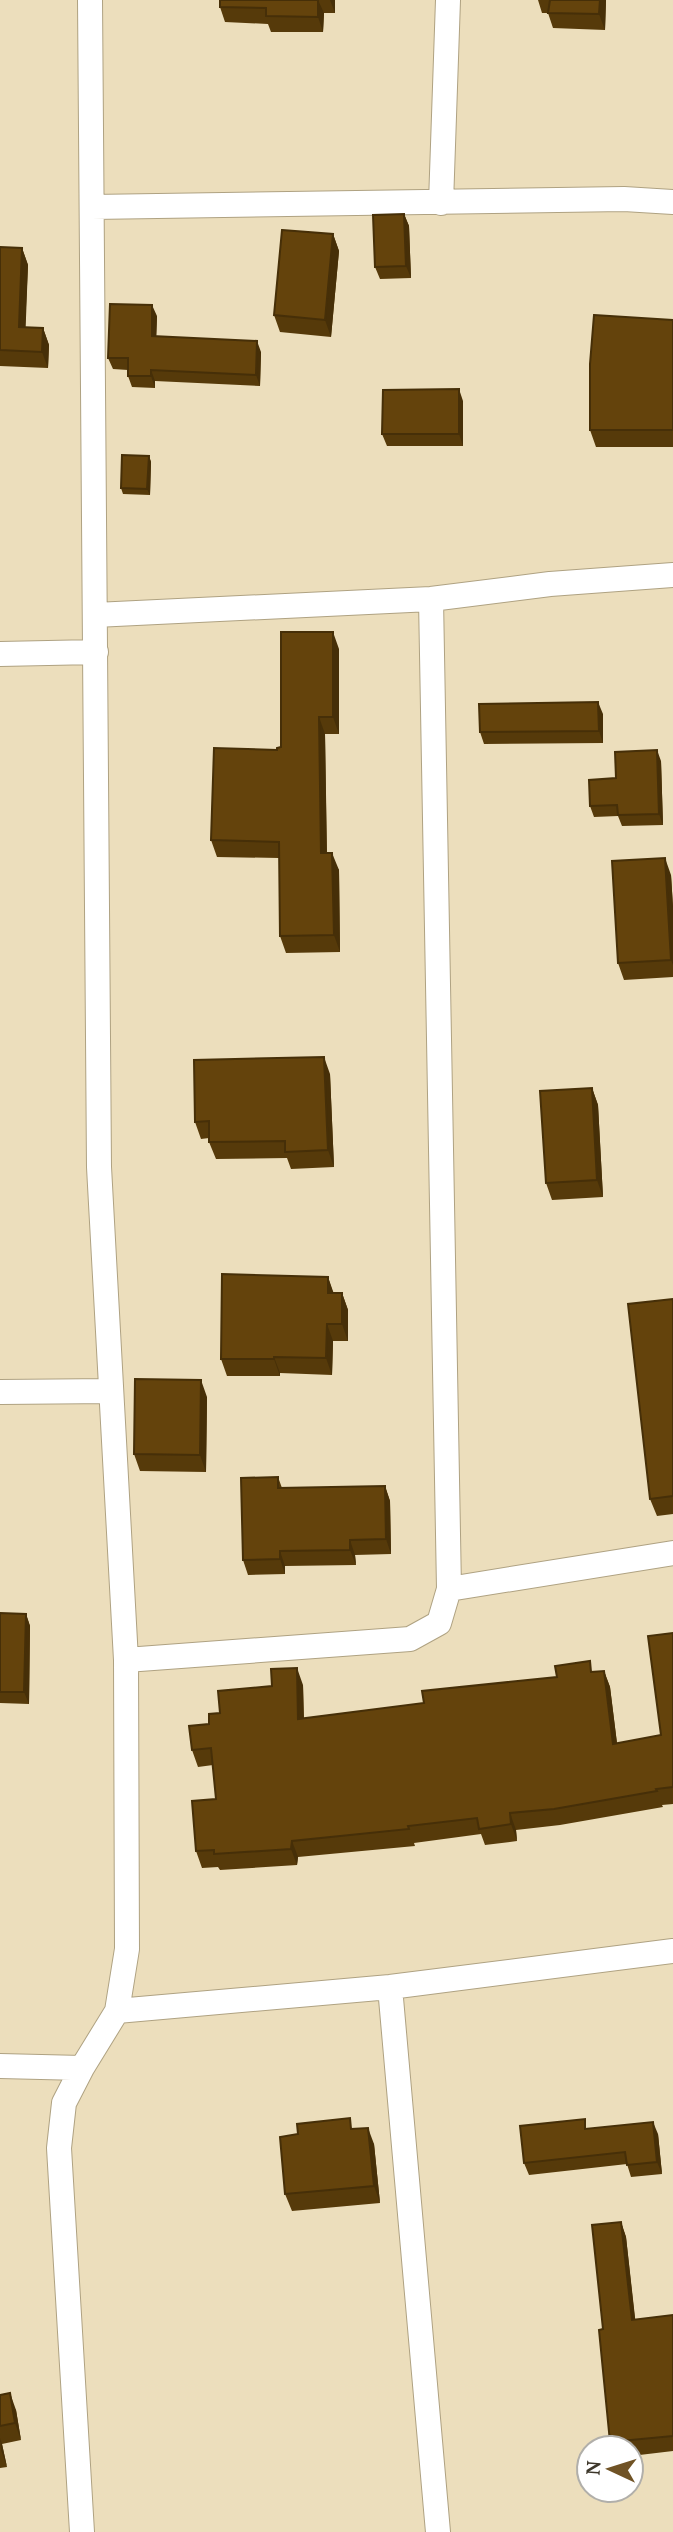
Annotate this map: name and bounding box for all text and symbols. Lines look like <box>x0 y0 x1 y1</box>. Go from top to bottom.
north arrow <box>575 2434 645 2504</box>
text: N <box>580 2459 606 2476</box>

